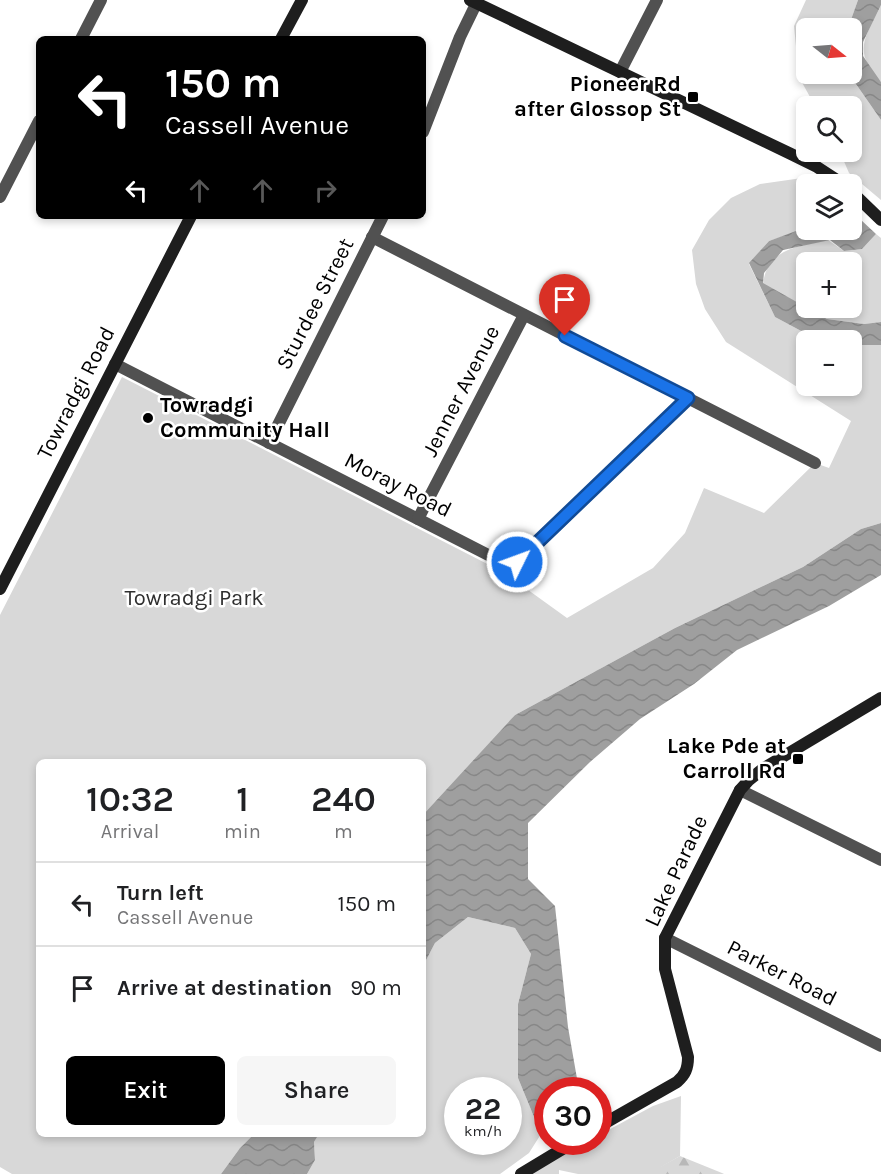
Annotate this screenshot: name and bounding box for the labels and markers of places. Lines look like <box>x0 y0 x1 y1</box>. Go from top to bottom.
place label: Pioneer Rd after Glossop St <box>514 71 681 122</box>
marker: Pioneer Rd after Glossop St <box>686 90 700 104</box>
pin <box>539 274 590 336</box>
place label: Towradgi Community Hall <box>160 392 330 443</box>
marker: Towradgi Community Hall <box>141 411 155 425</box>
place label: Lake Pde at Carroll Rd <box>667 733 786 784</box>
marker: Lake Pde at Carroll Rd <box>791 752 805 766</box>

